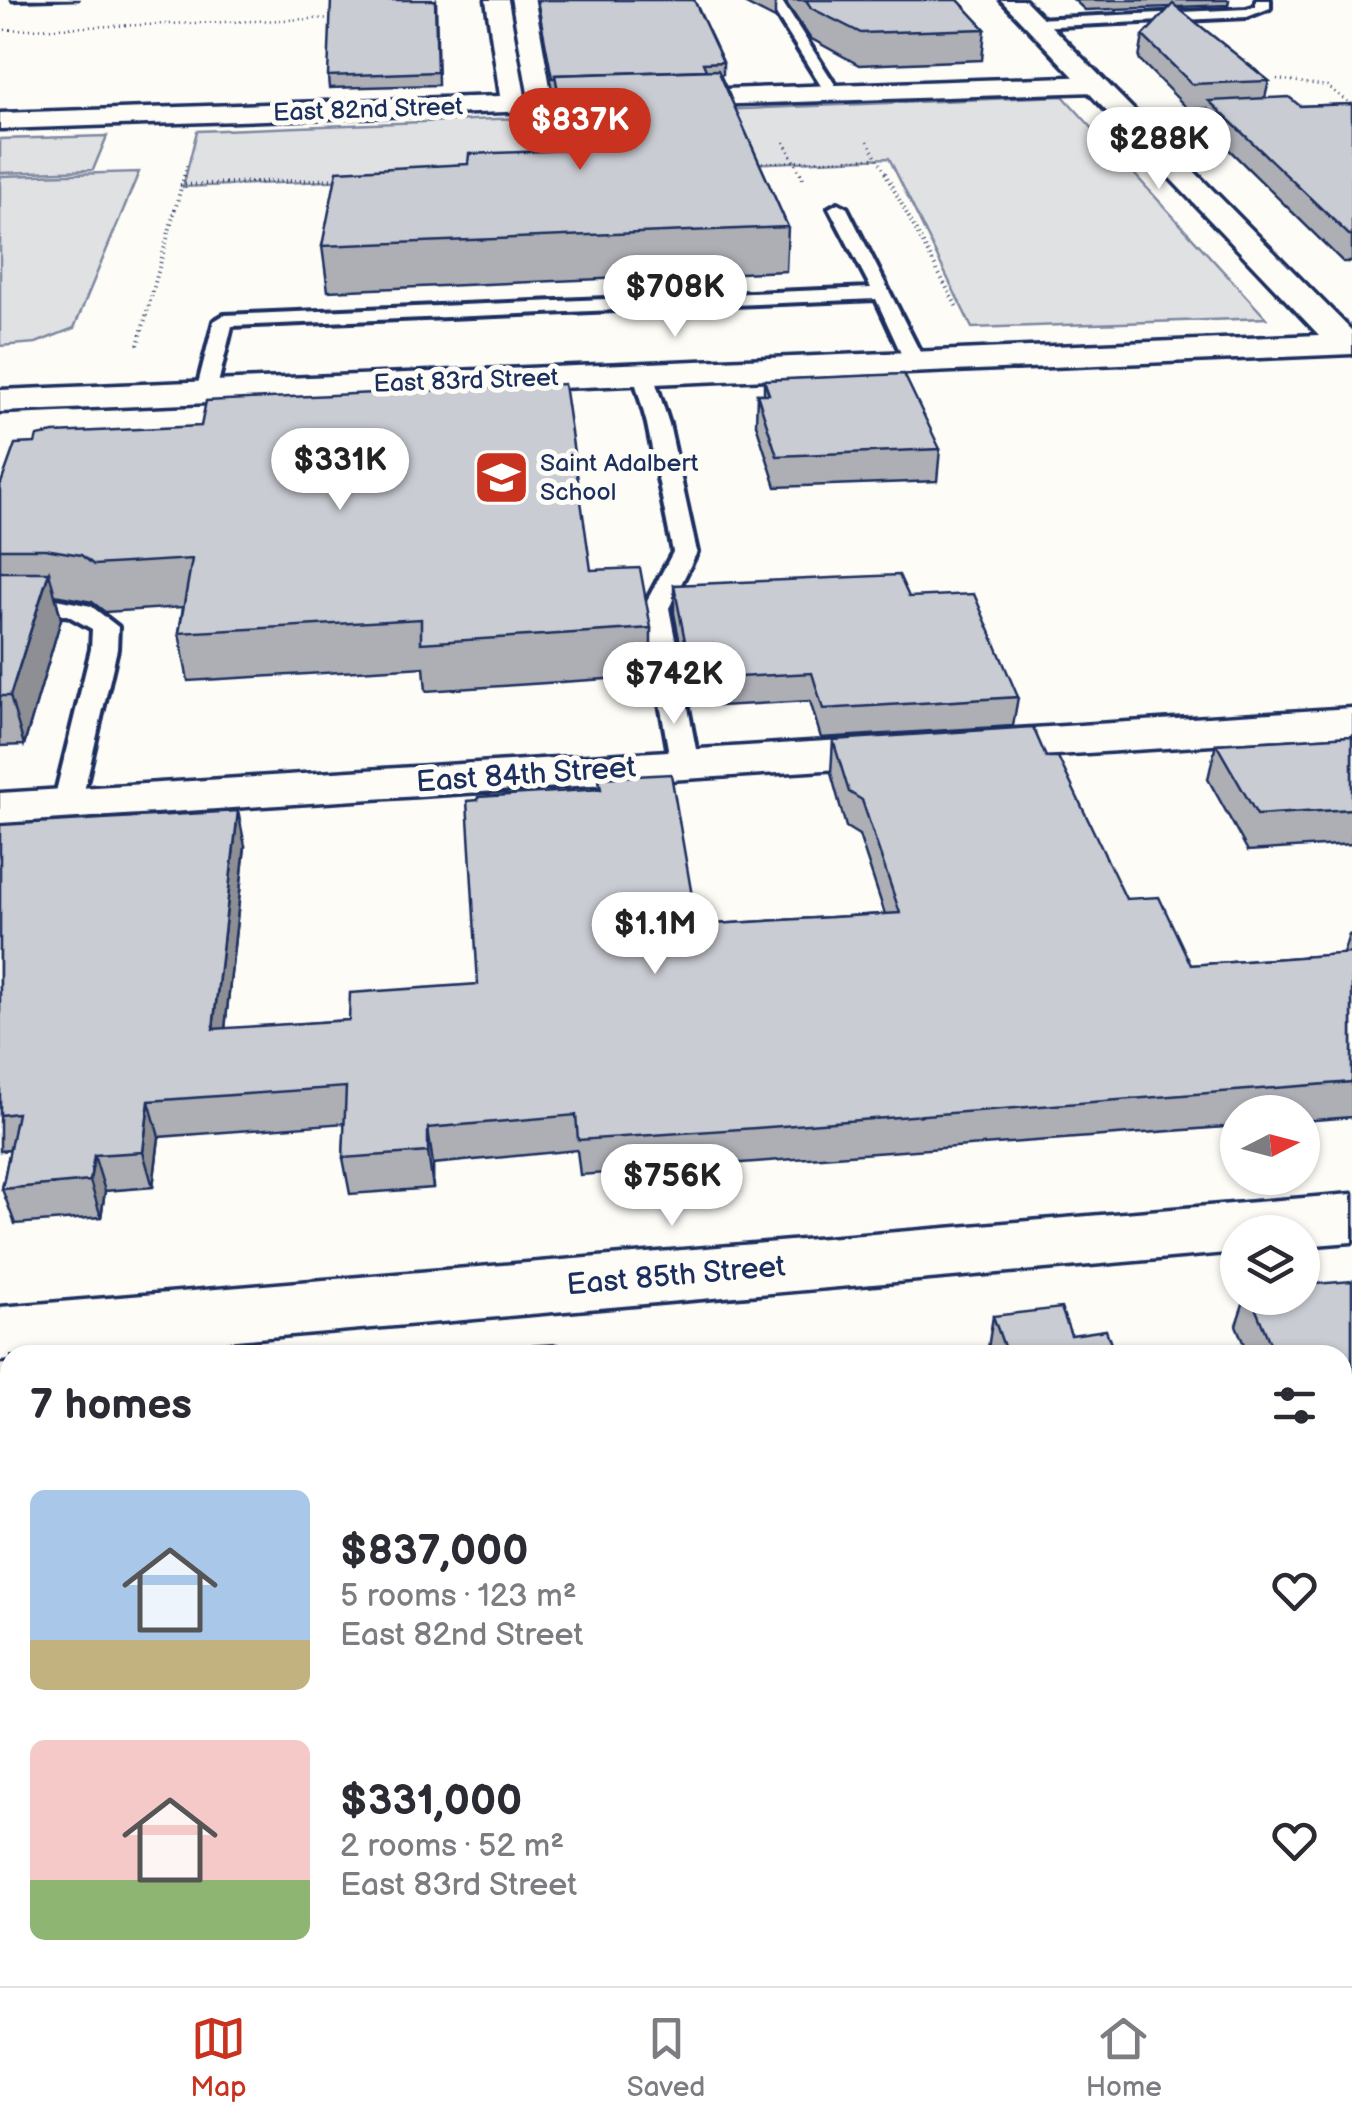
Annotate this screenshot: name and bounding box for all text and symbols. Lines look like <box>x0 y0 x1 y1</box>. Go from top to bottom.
pin: $837K <box>510 88 650 173</box>
street label: East 82nd Street <box>272 91 464 129</box>
text: $837K <box>531 101 629 140</box>
pin: $288K <box>1089 107 1229 192</box>
text: $288K <box>1109 120 1209 159</box>
pin: $708K <box>605 255 745 340</box>
text: $708K <box>625 268 725 307</box>
street label: East 83rd Street <box>373 362 559 400</box>
pin: $331K <box>270 428 410 513</box>
text: $331K <box>293 441 387 480</box>
school or university icon: Saint Adalbert School <box>471 447 531 507</box>
place label: Saint Adalbert School <box>540 448 699 508</box>
pin: $742K <box>604 642 744 727</box>
text: $742K <box>625 655 723 694</box>
street label: East 84th Street <box>415 749 637 801</box>
pin: $1.1M <box>585 892 725 977</box>
text: $1.1M <box>614 905 696 944</box>
north arrow <box>1220 1095 1320 1195</box>
map controls <box>1220 1095 1320 1315</box>
pin: $756K <box>602 1144 742 1229</box>
text: $756K <box>623 1157 721 1196</box>
button: layers <box>1220 1215 1320 1315</box>
street label: East 85th Street <box>565 1249 787 1303</box>
icon: filters <box>1267 1378 1322 1433</box>
text: 7 homes <box>30 1380 192 1431</box>
text: $837,000 <box>340 1526 528 1577</box>
icon: home <box>110 1530 230 1650</box>
icon: heart <box>1267 1563 1322 1618</box>
text: 5 rooms · 123 m² <box>340 1577 577 1616</box>
text: East 82nd Street <box>340 1616 583 1655</box>
text: $331,000 <box>340 1776 522 1827</box>
icon: home <box>110 1780 230 1900</box>
icon: heart <box>1267 1813 1322 1868</box>
text: 2 rooms · 52 m² <box>340 1827 564 1866</box>
text: East 83rd Street <box>340 1866 577 1905</box>
tab: Map <box>190 2011 246 2104</box>
tab: Saved <box>627 2011 705 2104</box>
tab: Home <box>1086 2011 1162 2104</box>

